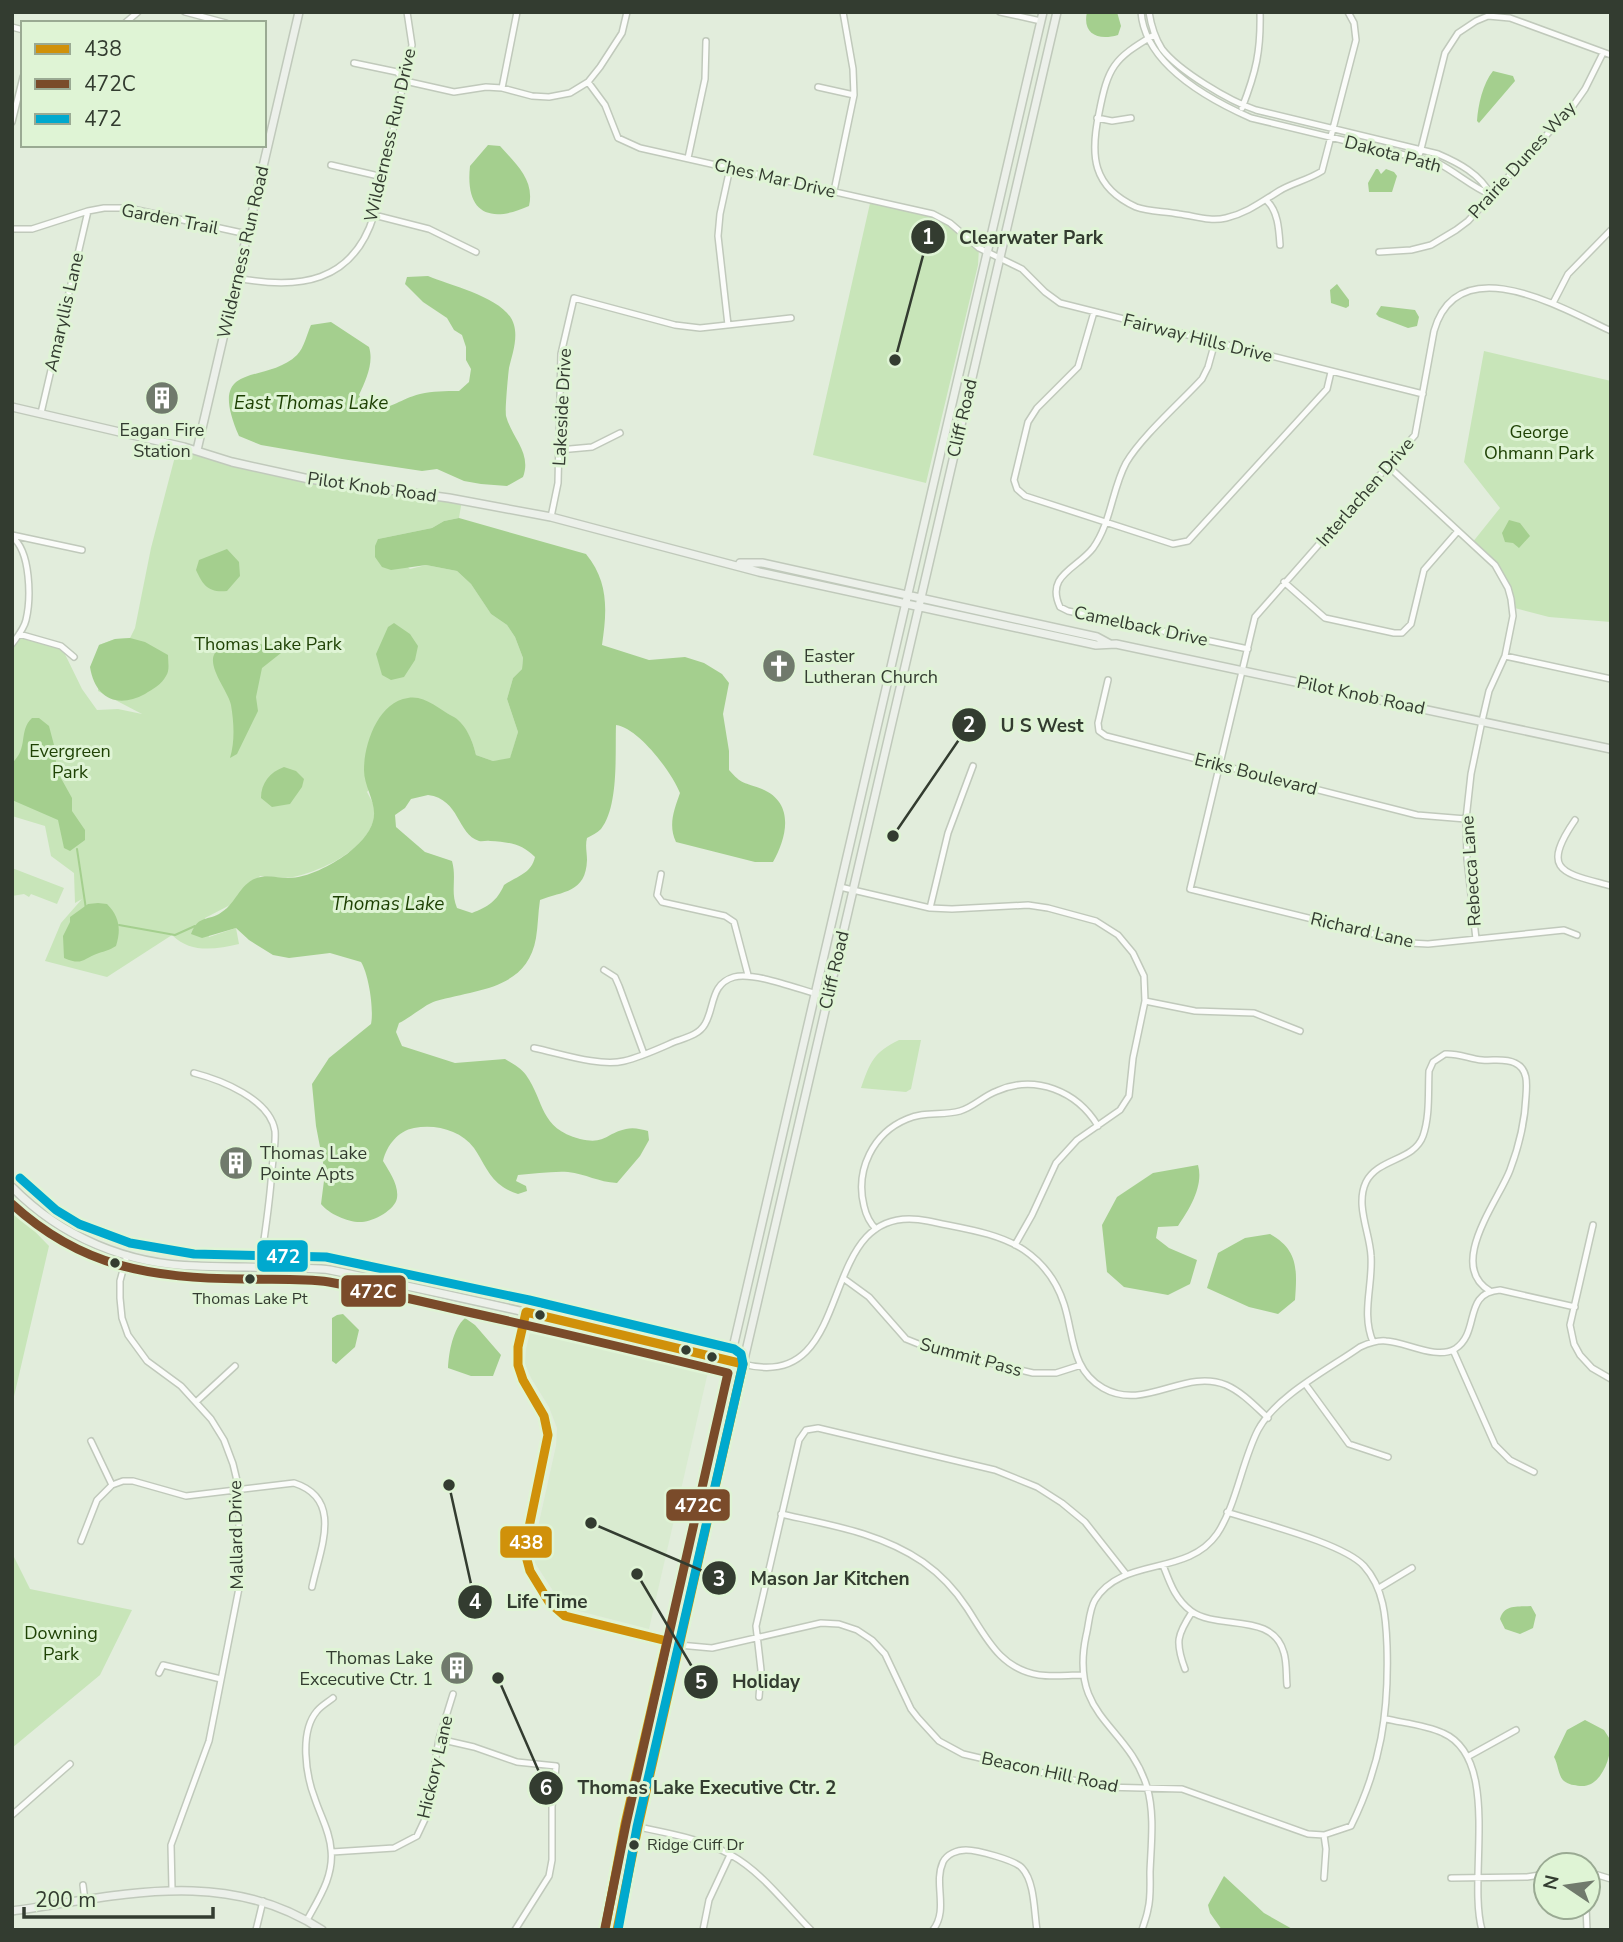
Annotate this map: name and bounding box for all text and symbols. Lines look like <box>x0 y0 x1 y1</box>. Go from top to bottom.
legend <box>21 21 266 147</box>
text: 438 <box>84 35 122 63</box>
street label: Wilderness Run Drive <box>358 46 422 224</box>
text: 472C <box>84 70 136 98</box>
street label: Prairie Dunes Way <box>1463 96 1582 224</box>
text: 472 <box>84 105 122 133</box>
street label: Dakota Path <box>1342 130 1444 178</box>
street label: Ches Mar Drive <box>712 152 838 204</box>
street label: Wilderness Run Road <box>211 163 275 341</box>
street label: Garden Trail <box>119 198 221 240</box>
callout: Clearwater Park <box>910 217 1117 257</box>
text: 1 <box>922 223 934 251</box>
text: Clearwater Park <box>959 225 1104 251</box>
street label: Amaryllis Lane <box>39 250 89 374</box>
street label: Fairway Hills Drive <box>1121 308 1275 368</box>
street label: Lakeside Drive <box>547 348 577 466</box>
street label: Cliff Road <box>941 376 983 460</box>
building icon: Eagan Fire Station <box>143 379 181 417</box>
water label: East Thomas Lake <box>234 390 388 416</box>
place label: Eagan Fire Station <box>120 418 204 463</box>
park label: George Ohmann Park <box>1484 420 1595 465</box>
street label: Interlachen Drive <box>1311 432 1419 552</box>
street label: Pilot Knob Road <box>306 466 438 508</box>
street label: Camelback Drive <box>1072 600 1210 652</box>
park label: Thomas Lake Park <box>194 632 343 656</box>
place label: Easter Lutheran Church <box>804 644 938 689</box>
church icon: Easter Lutheran Church <box>760 647 798 685</box>
street label: Pilot Knob Road <box>1295 670 1427 720</box>
callout: U S West <box>951 705 1097 745</box>
text: 2 <box>963 711 975 739</box>
text: U S West <box>1001 713 1084 739</box>
park label: Evergreen Park <box>29 739 111 784</box>
street label: Eriks Boulevard <box>1192 747 1320 801</box>
street label: Rebecca Lane <box>1455 815 1487 927</box>
water label: Thomas Lake <box>332 891 444 917</box>
street label: Richard Lane <box>1308 907 1416 953</box>
street label: Cliff Road <box>813 928 855 1012</box>
place label: Thomas Lake Pointe Apts <box>260 1141 367 1186</box>
building icon: Thomas Lake Pointe Apts <box>217 1144 255 1182</box>
line badge: 472 <box>256 1239 309 1273</box>
text: 472 <box>266 1244 300 1270</box>
unlabelled marker <box>108 1256 122 1270</box>
marker: Thomas Lake Pt <box>243 1272 257 1286</box>
line badge: 472C <box>340 1274 407 1308</box>
text: 472C <box>349 1279 397 1305</box>
place label: Thomas Lake Pt <box>192 1288 308 1310</box>
unlabelled marker <box>533 1308 547 1322</box>
street label: Summit Pass <box>917 1332 1025 1382</box>
unlabelled marker <box>679 1343 693 1357</box>
unlabelled marker <box>705 1350 719 1364</box>
street label: Mallard Drive <box>223 1480 249 1590</box>
line badge: 472C <box>665 1488 731 1522</box>
text: 472C <box>674 1493 722 1519</box>
line badge: 438 <box>499 1525 553 1559</box>
text: 438 <box>509 1530 543 1556</box>
callout: Mason Jar Kitchen <box>701 1558 924 1598</box>
text: 3 <box>713 1565 725 1593</box>
text: Mason Jar Kitchen <box>750 1566 910 1592</box>
callout: Life Time <box>457 1582 601 1622</box>
text: 4 <box>469 1588 482 1616</box>
text: Life Time <box>506 1589 588 1615</box>
park label: Downing Park <box>24 1621 98 1666</box>
place label: Thomas Lake Excecutive Ctr. 1 <box>300 1646 433 1691</box>
building icon: Thomas Lake Excecutive Ctr. 1 <box>438 1649 476 1687</box>
callout: Holiday <box>683 1662 814 1702</box>
text: 5 <box>695 1668 707 1696</box>
text: Holiday <box>732 1669 801 1695</box>
street label: Hickory Lane <box>412 1713 458 1821</box>
street label: Beacon Hill Road <box>979 1746 1121 1798</box>
callout: Thomas Lake Executive Ctr. 2 <box>528 1768 850 1808</box>
text: 6 <box>540 1774 552 1802</box>
text: Thomas Lake Executive Ctr. 2 <box>578 1775 836 1801</box>
place label: Ridge Cliff Dr <box>647 1834 744 1856</box>
marker: Ridge Cliff Dr <box>627 1838 641 1852</box>
north arrow <box>1532 1851 1602 1921</box>
text: N <box>1537 1873 1566 1892</box>
scale bar <box>24 1876 214 1920</box>
text: 200 m <box>35 1886 96 1914</box>

